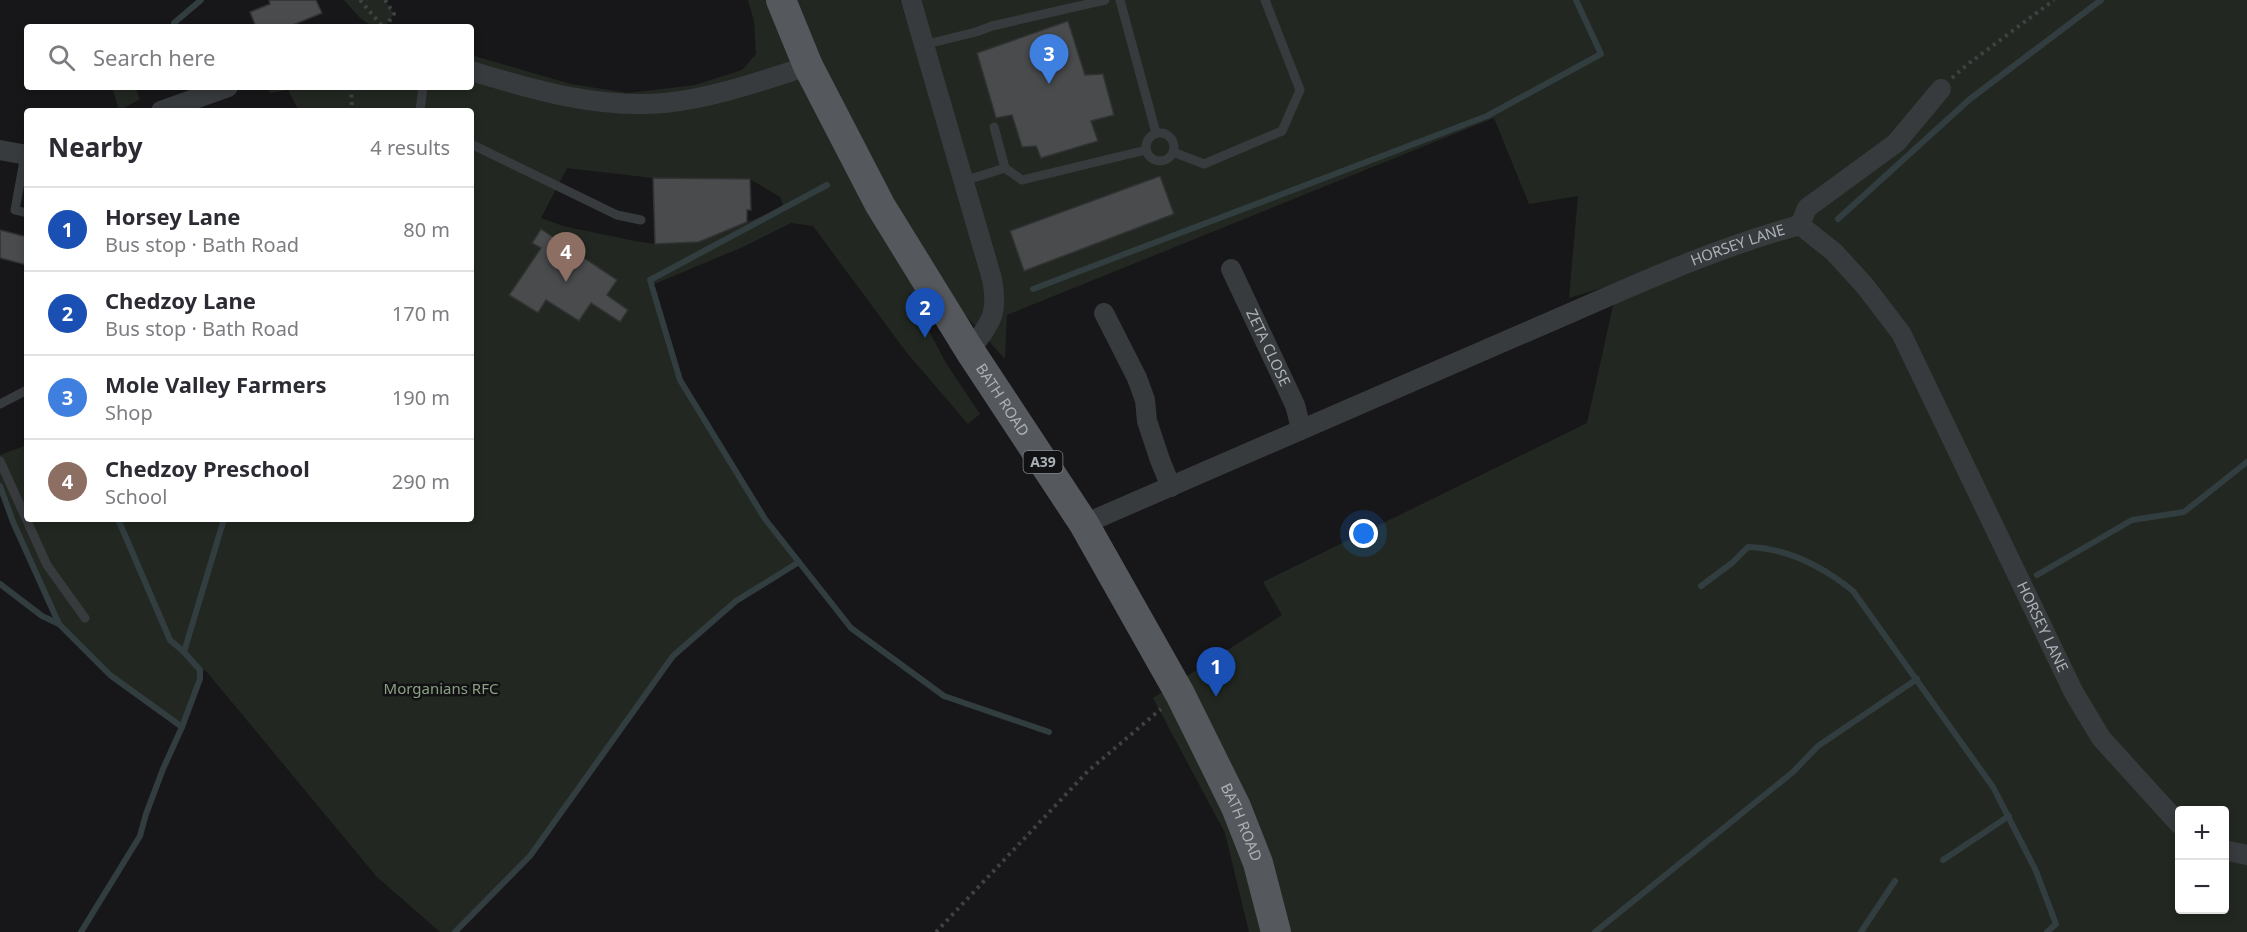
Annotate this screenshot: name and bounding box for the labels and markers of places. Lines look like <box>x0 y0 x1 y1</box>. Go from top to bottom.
pin: 3 <box>1030 34 1068 84</box>
pin: 4 <box>546 232 586 282</box>
pin: 2 <box>906 288 944 338</box>
pin: 1 <box>1196 648 1236 697</box>

